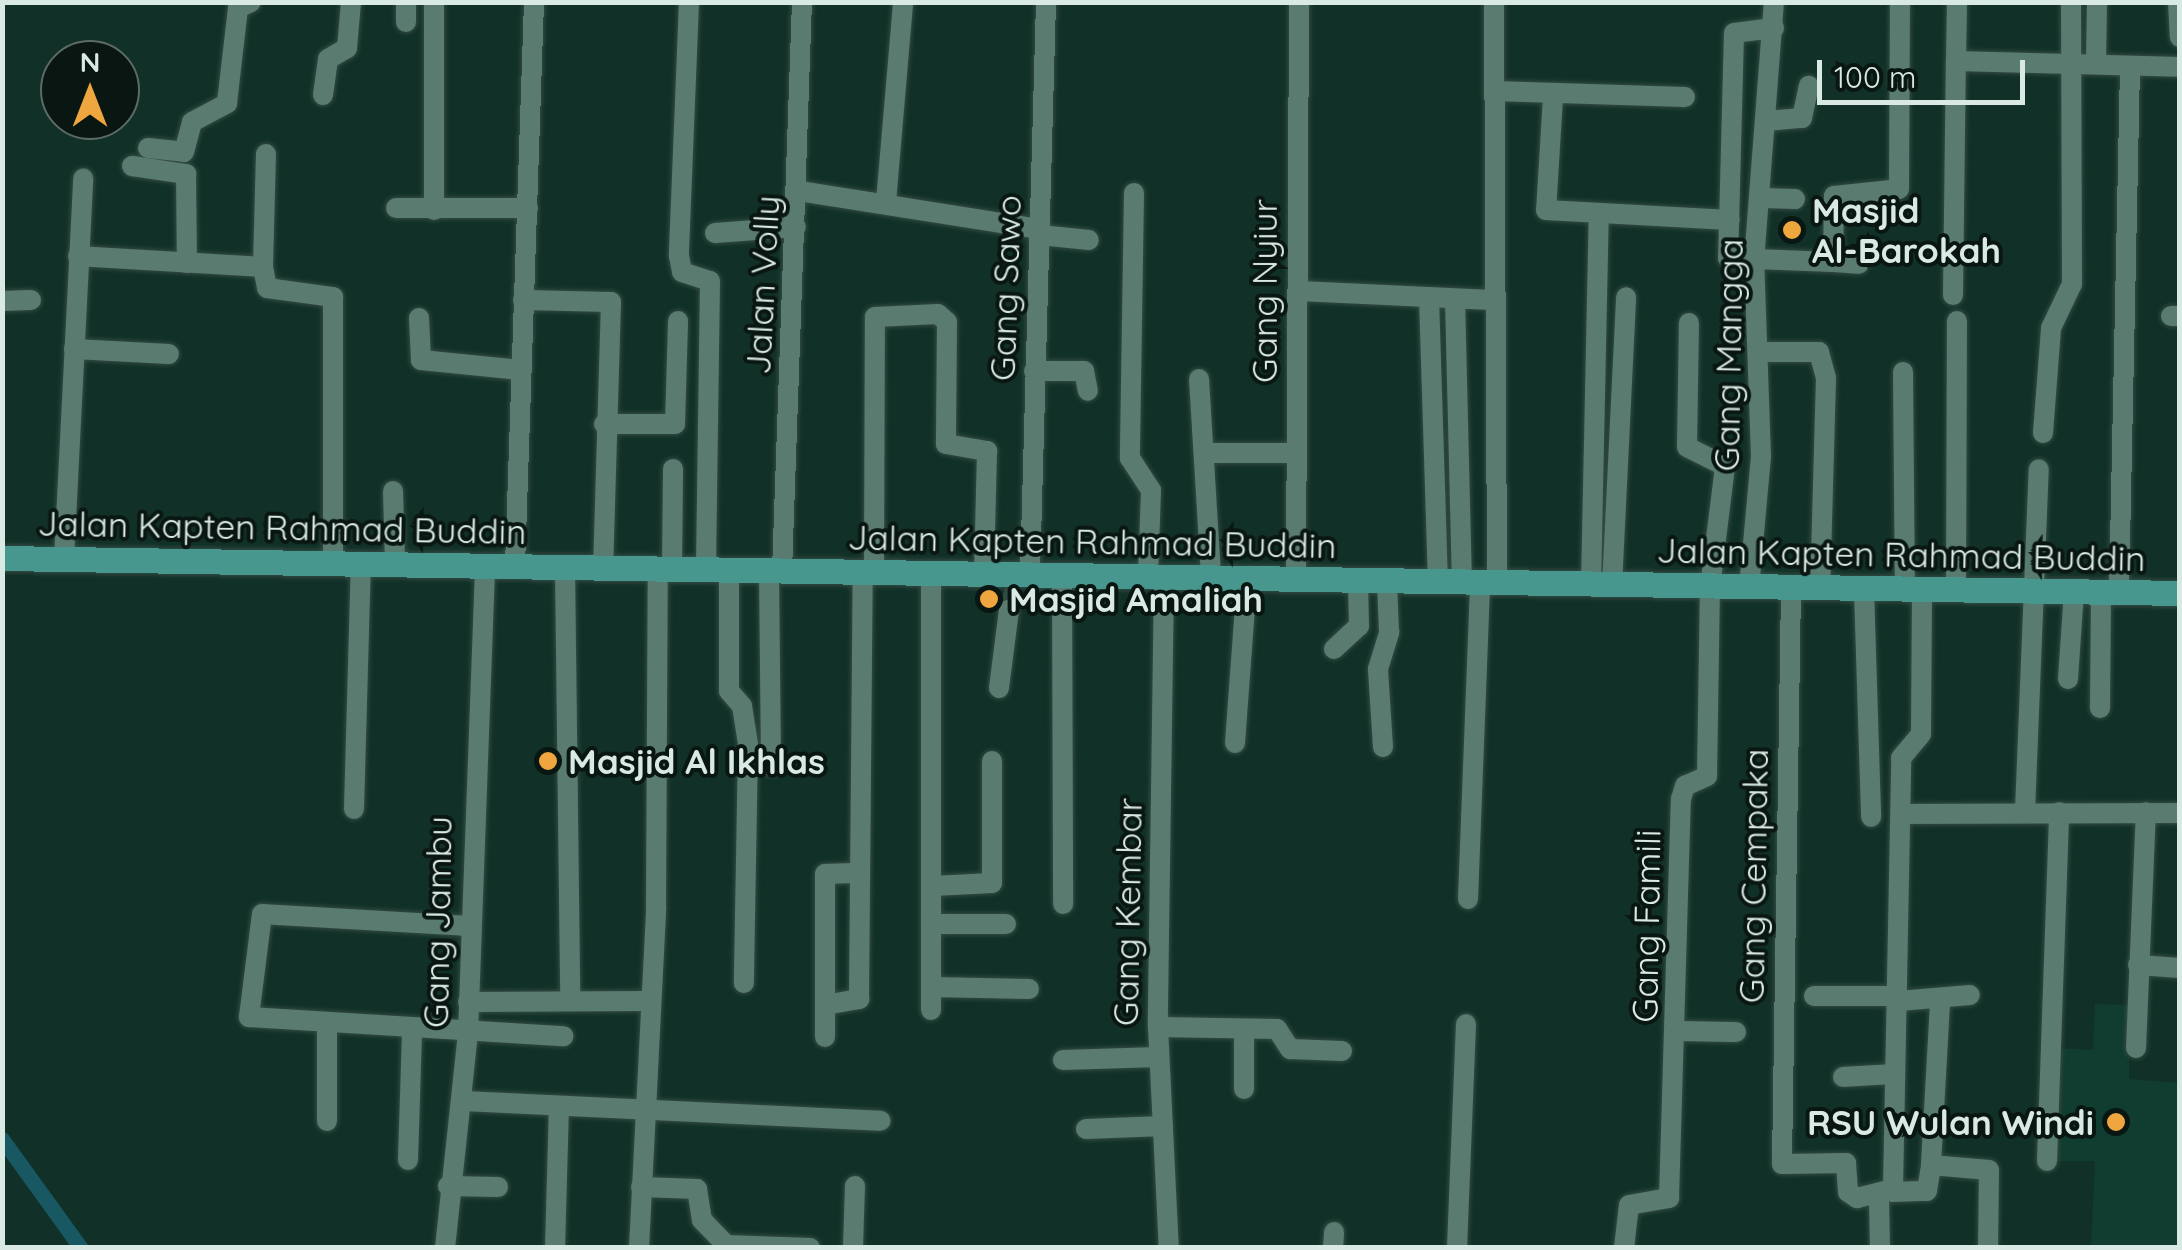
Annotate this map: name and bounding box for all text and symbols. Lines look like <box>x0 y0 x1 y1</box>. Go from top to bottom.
north arrow <box>40 40 140 140</box>
scale bar <box>1822 40 2030 102</box>
text: N <box>80 44 100 79</box>
text: 100 m <box>1834 58 1916 96</box>
place label: Masjid Al-Barokah <box>1812 189 2001 271</box>
street label: Jalan Volly <box>736 194 788 376</box>
street label: Gang Sawo <box>981 194 1029 382</box>
street label: Gang Nyiur <box>1243 199 1285 383</box>
marker: Masjid Al-Barokah <box>1781 219 1803 241</box>
street label: Gang Mangga <box>1705 238 1751 472</box>
street label: Jalan Kapten Rahmad Buddin <box>37 502 527 552</box>
street label: Jalan Kapten Rahmad Buddin <box>847 516 1337 566</box>
street label: Jalan Kapten Rahmad Buddin <box>1656 529 2146 579</box>
place label: Masjid Amaliah <box>1009 578 1263 620</box>
marker: Masjid Amaliah <box>978 588 1000 610</box>
place label: Masjid Al Ikhlas <box>568 740 825 782</box>
street label: Gang Cempaka <box>1730 748 1776 1004</box>
marker: Masjid Al Ikhlas <box>537 750 559 772</box>
street label: Gang Kembar <box>1104 798 1150 1026</box>
street label: Gang Jambu <box>414 816 460 1028</box>
street label: Gang Famili <box>1623 829 1669 1023</box>
place label: RSU Wulan Windi <box>1807 1101 2094 1143</box>
marker: RSU Wulan Windi <box>2103 1109 2129 1135</box>

